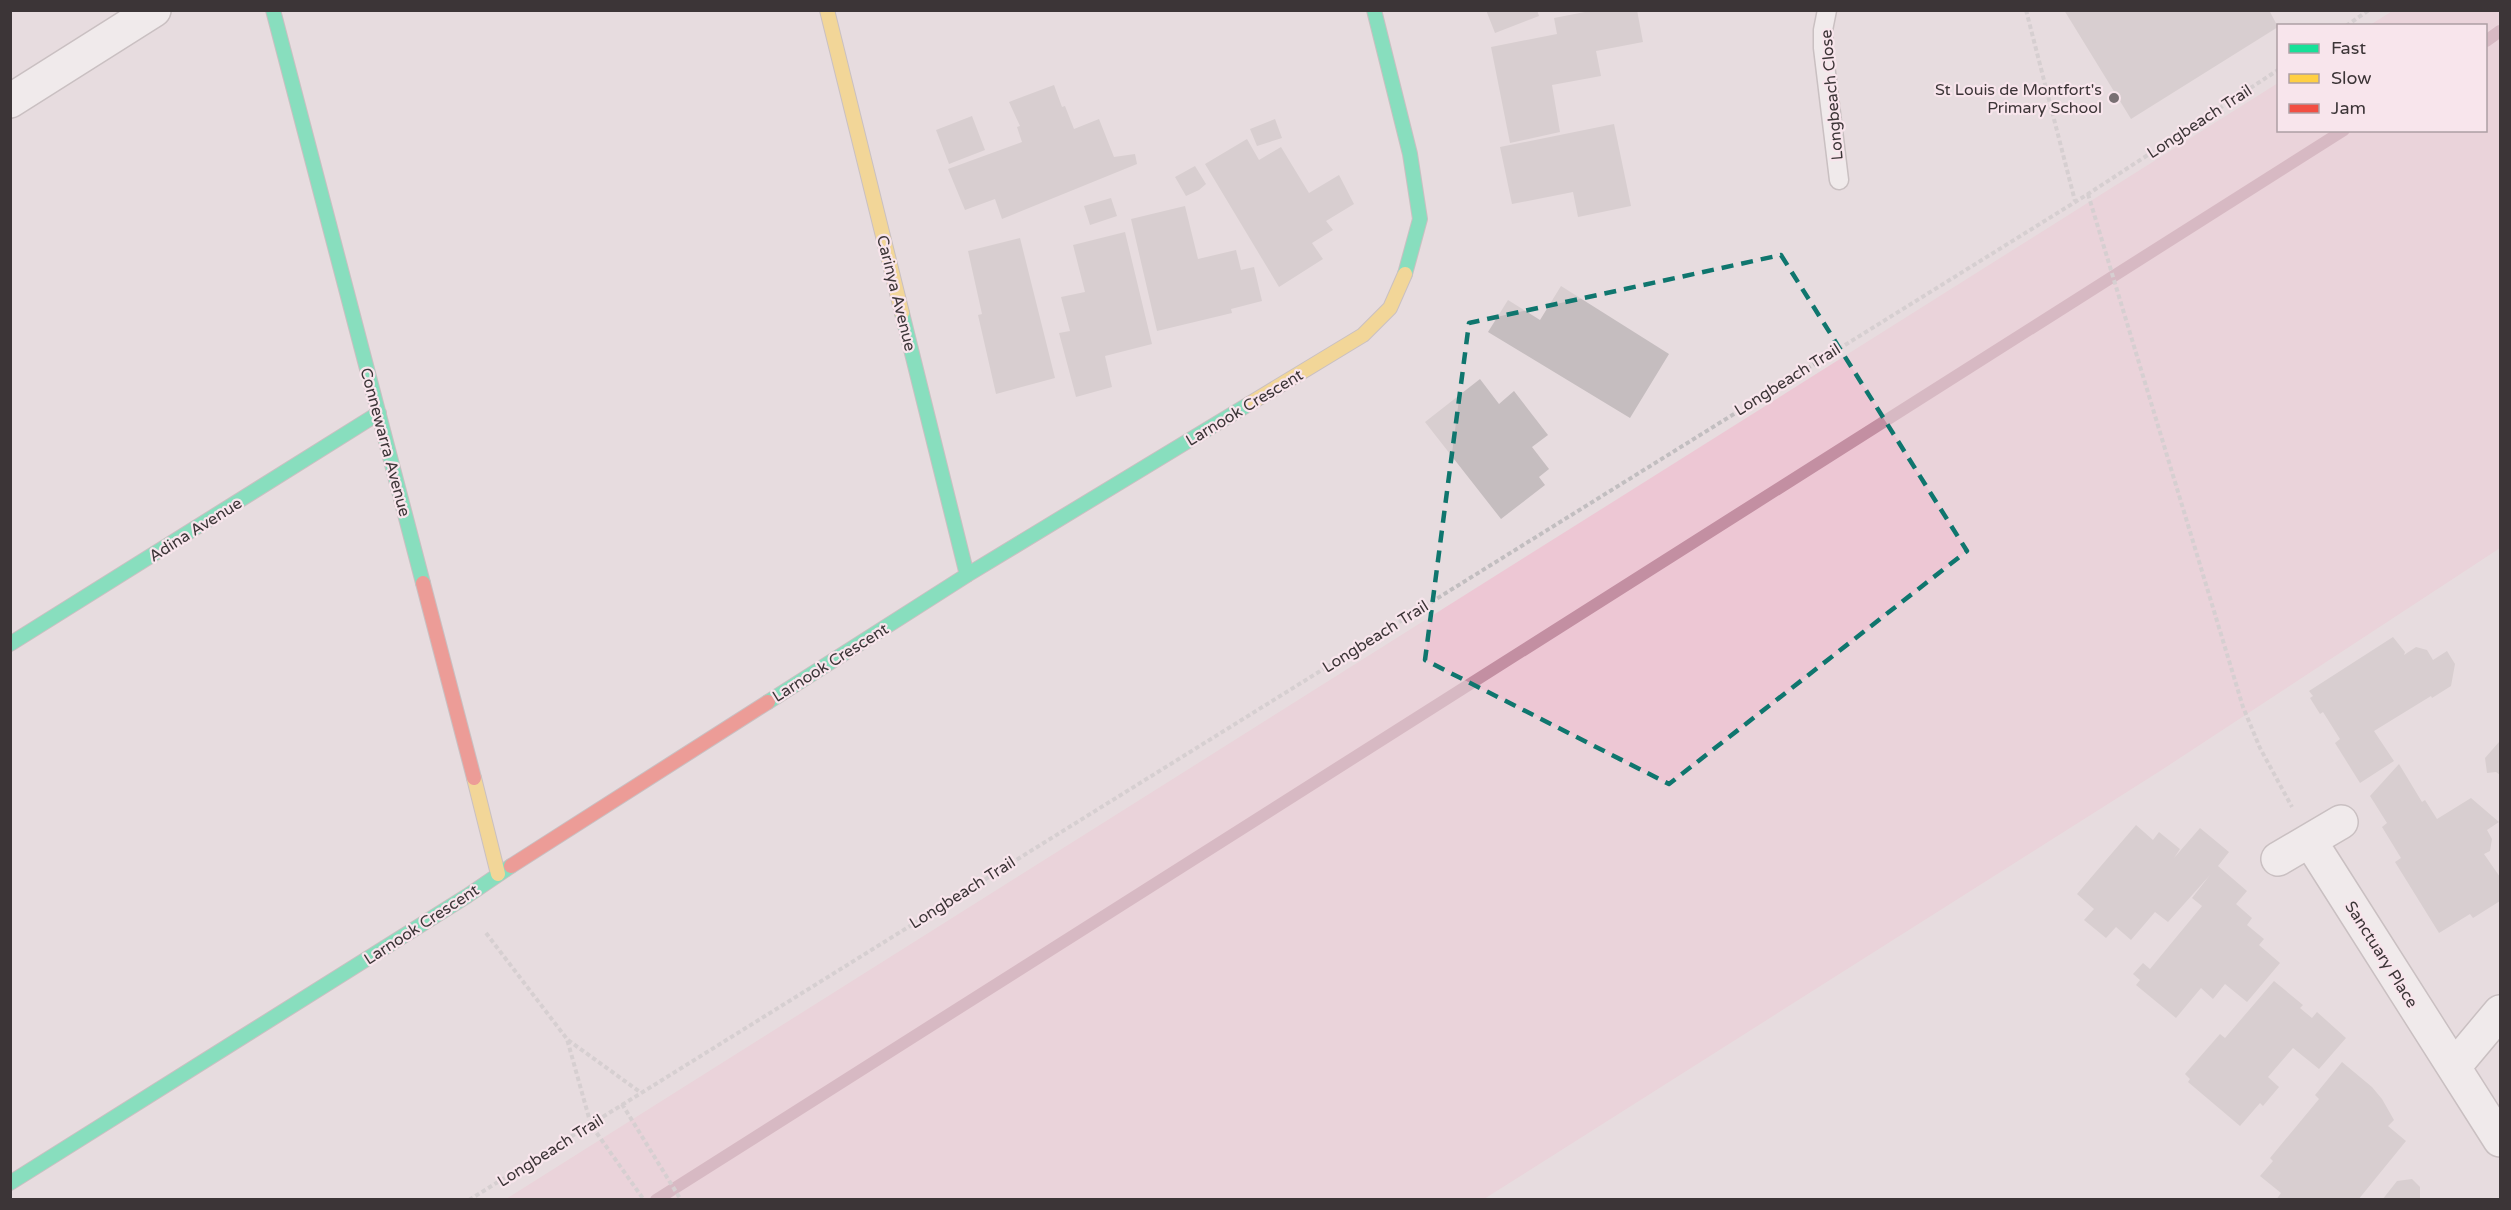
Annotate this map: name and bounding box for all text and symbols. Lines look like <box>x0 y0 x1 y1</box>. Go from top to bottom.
legend <box>2277 24 2487 132</box>
street label: Longbeach Close <box>1816 29 1848 161</box>
text: Fast <box>2331 37 2366 59</box>
text: Slow <box>2331 67 2372 89</box>
place label: St Louis de Montfort's Primary School <box>1935 80 2102 118</box>
street label: Longbeach Trail <box>2143 80 2256 163</box>
marker: St Louis de Montfort's Primary School <box>2107 91 2121 105</box>
text: Jam <box>2331 97 2366 119</box>
street label: Carinya Avenue <box>872 233 920 353</box>
street label: Longbeach Trail <box>1731 339 1844 420</box>
street label: Larnook Crescent <box>1182 365 1307 451</box>
street label: Connewarra Avenue <box>356 366 415 519</box>
street label: Adina Avenue <box>145 493 246 566</box>
street label: Longbeach Trail <box>1319 596 1432 677</box>
street label: Larnook Crescent <box>769 619 892 707</box>
street label: Longbeach Trail <box>906 852 1019 933</box>
street label: Larnook Crescent <box>360 880 483 970</box>
street label: Sanctuary Place <box>2340 897 2422 1012</box>
street label: Longbeach Trail <box>494 1110 607 1191</box>

